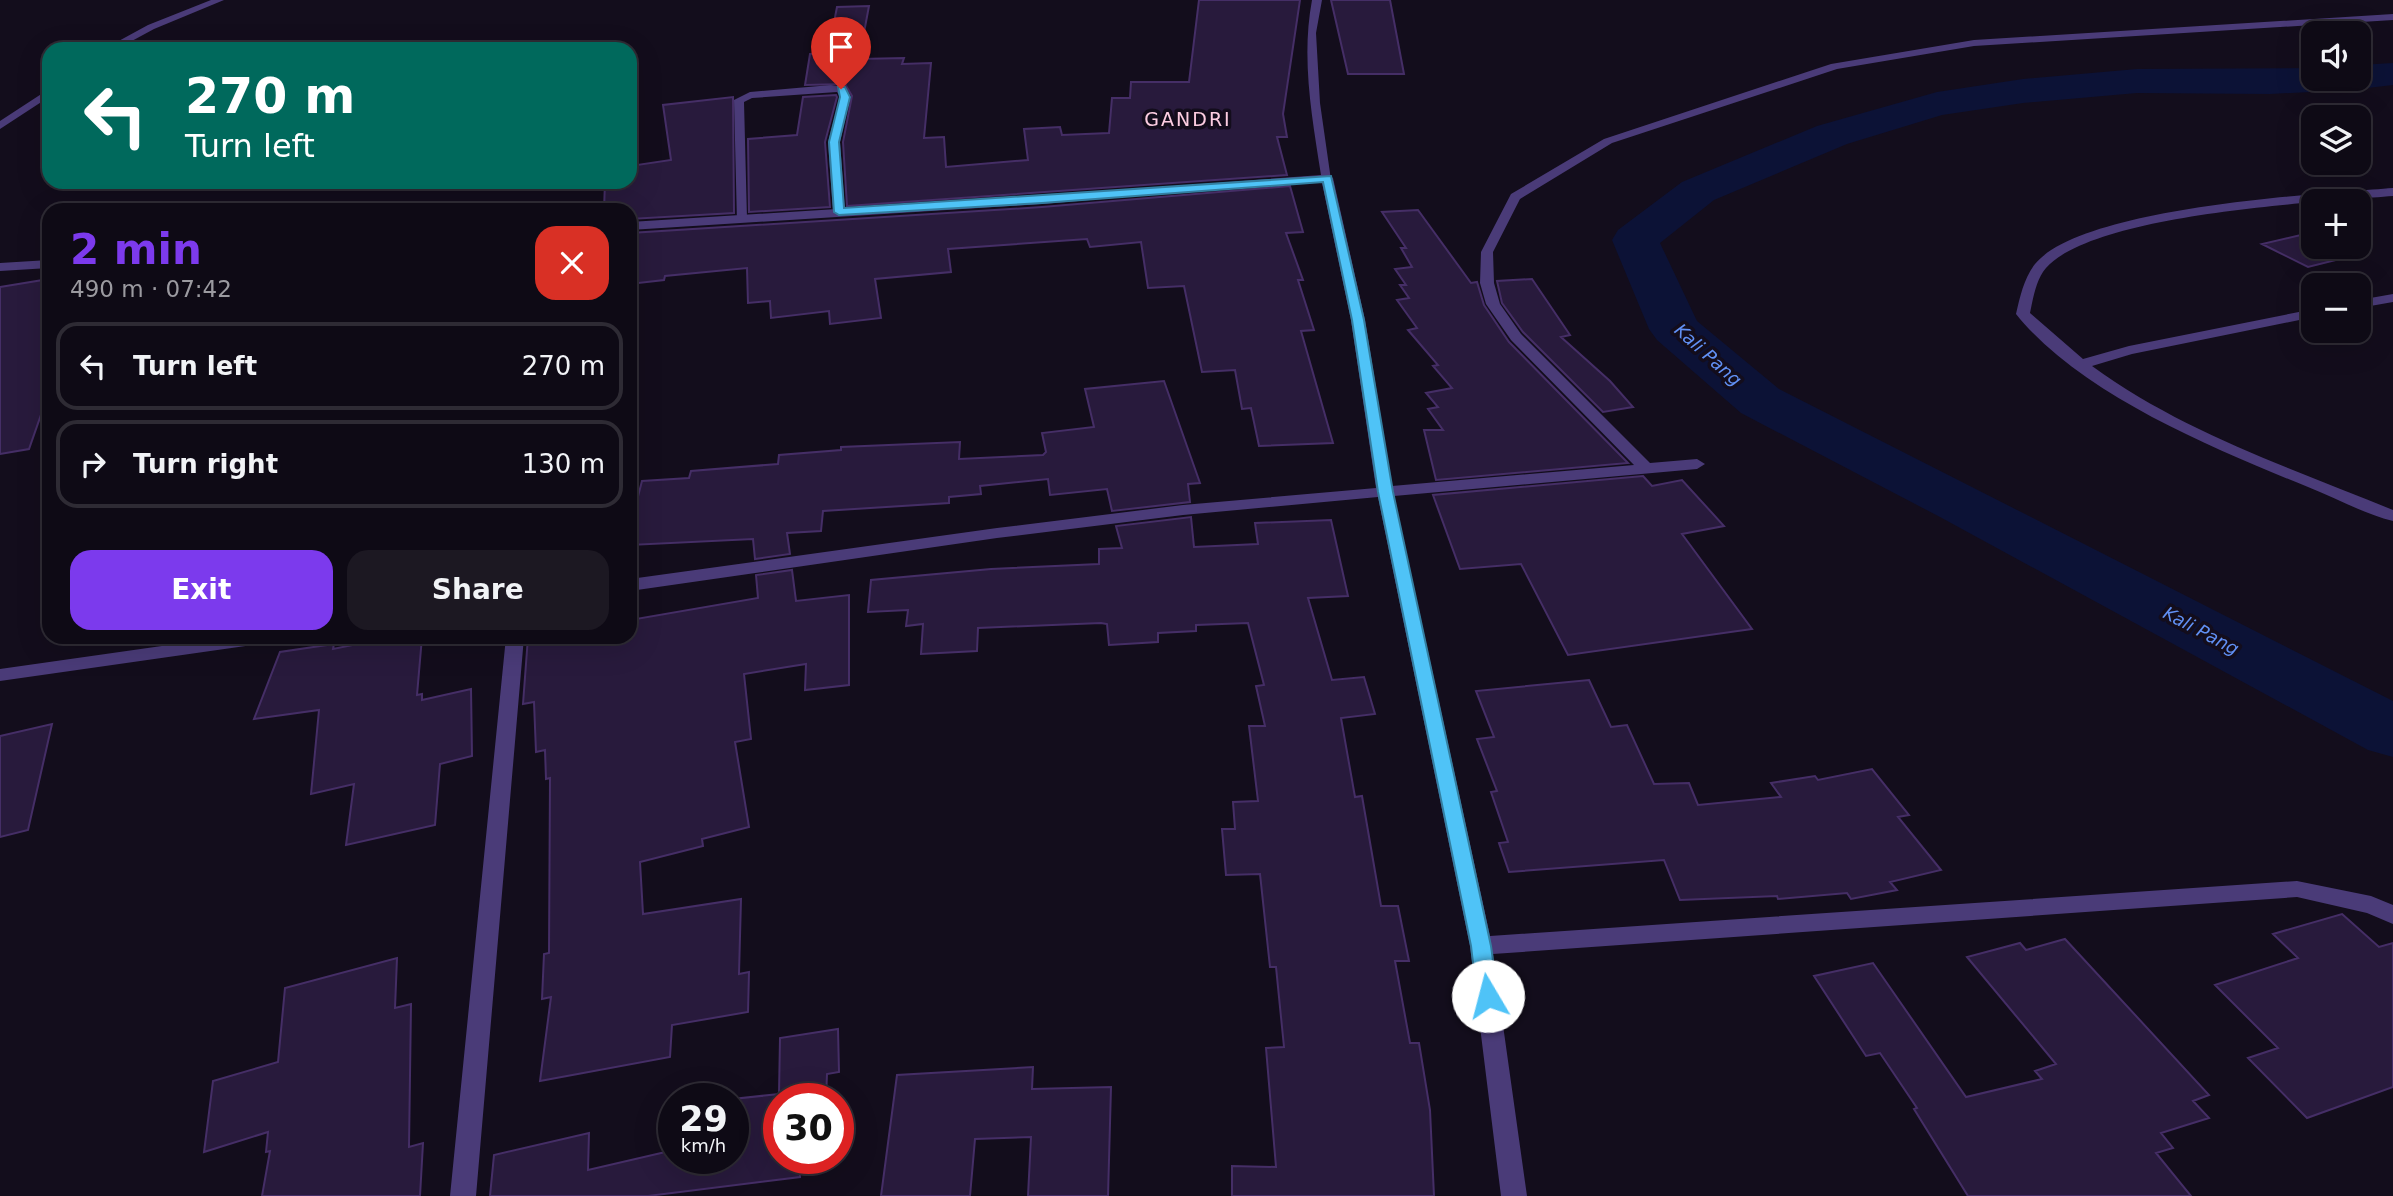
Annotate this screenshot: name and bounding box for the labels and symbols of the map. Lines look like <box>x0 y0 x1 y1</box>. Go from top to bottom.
pin <box>811 17 871 89</box>
district label: GANDRI <box>1144 108 1232 130</box>
water label: Kali Pang <box>1671 319 1746 390</box>
water label: Kali Pang <box>2160 602 2243 659</box>
position arrow <box>1451 959 1525 1033</box>
speed limit sign: 30 <box>763 1083 854 1174</box>

